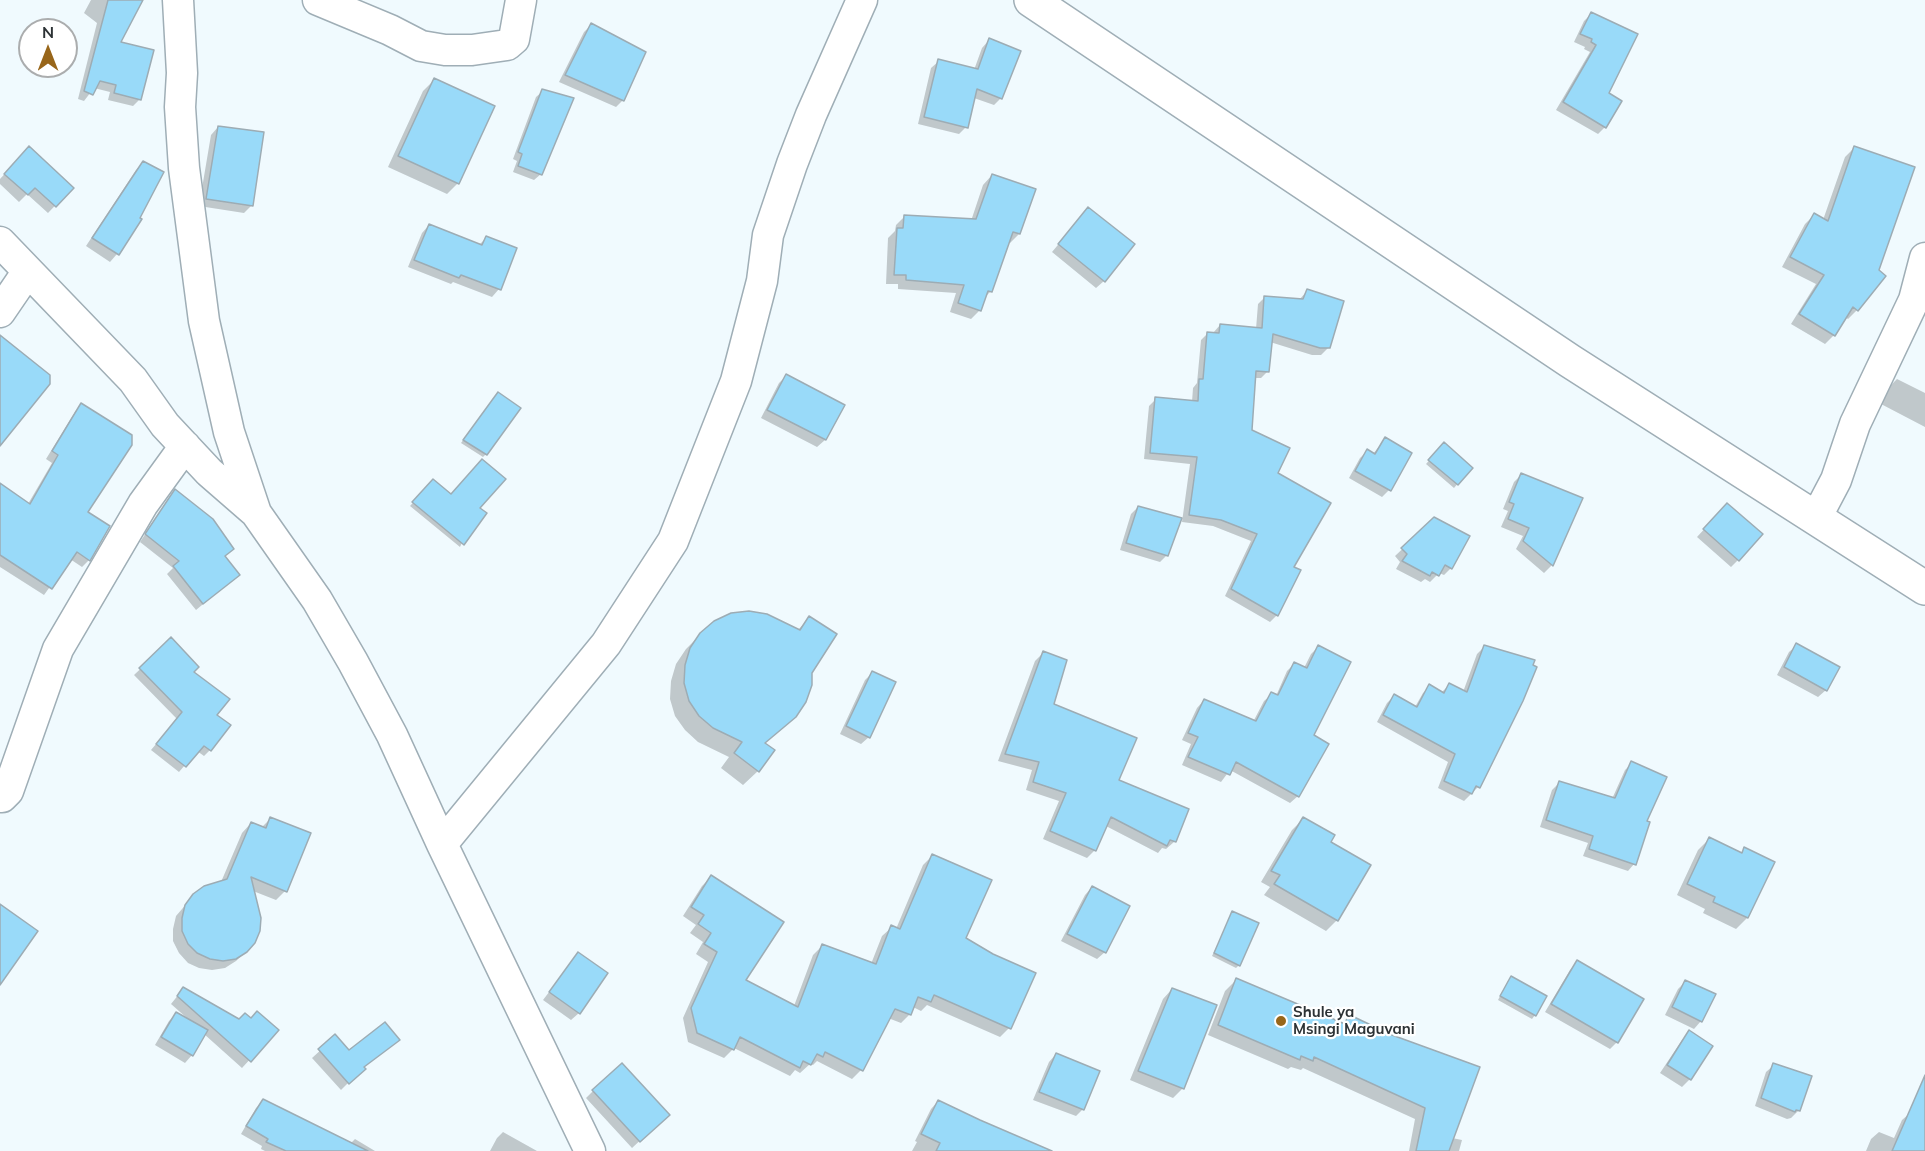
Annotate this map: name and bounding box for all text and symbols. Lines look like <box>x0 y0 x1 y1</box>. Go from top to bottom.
north arrow <box>18 18 78 78</box>
text: N <box>42 22 54 42</box>
place label: Shule ya Msingi Maguvani <box>1293 1003 1415 1038</box>
marker: Shule ya Msingi Maguvani <box>1274 1014 1288 1028</box>

